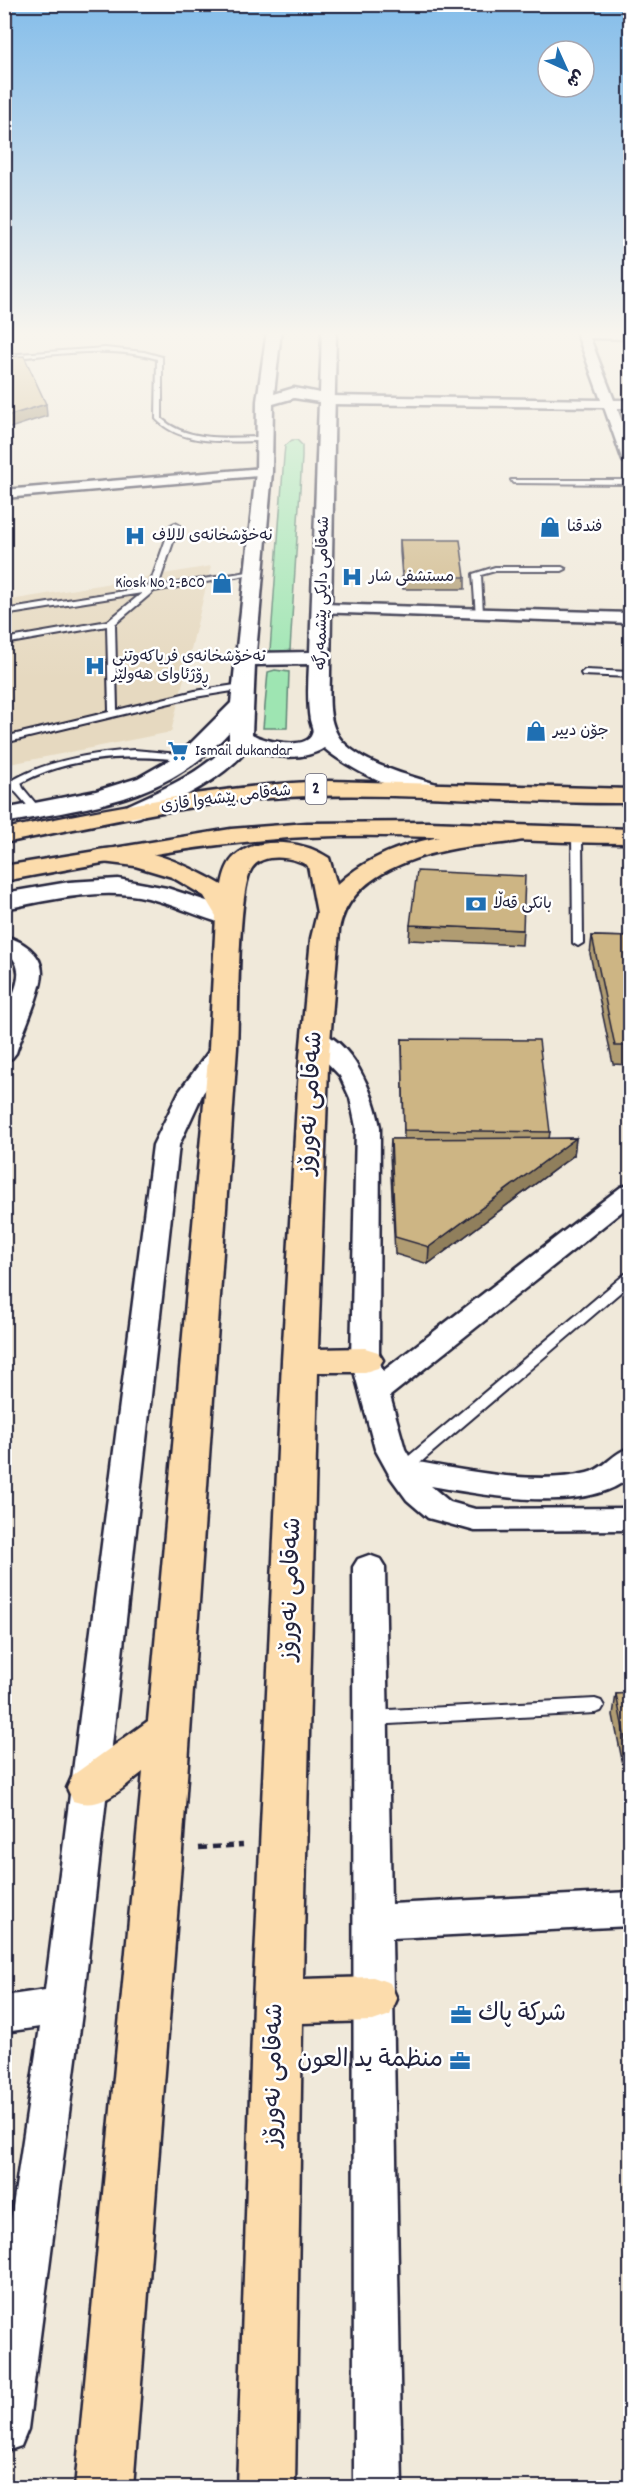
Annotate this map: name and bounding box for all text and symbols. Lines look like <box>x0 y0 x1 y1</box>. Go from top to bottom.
north arrow <box>536 39 596 99</box>
text: ش <box>560 63 589 92</box>
shop icon: فندقنا <box>538 515 562 539</box>
street label: شەقامی دایکی پێشمەرگە <box>310 516 336 670</box>
place label: فندقنا <box>567 516 602 539</box>
hospital icon: نەخۆشخانەی لالاف <box>123 524 147 548</box>
place label: نەخۆشخانەی لالاف <box>152 525 273 548</box>
hospital icon: مستشفى شار <box>340 565 364 589</box>
place label: مستشفى شار <box>367 566 454 589</box>
shop icon: Kiosk No 2-BC0 <box>210 571 234 595</box>
place label: Kiosk No 2-BC0 <box>115 572 205 595</box>
place label: نەخۆشخانەی فریاکەوتنی ڕۆژئاوای هەولێر <box>110 646 266 688</box>
hospital icon: نەخۆشخانەی فریاکەوتنی ڕۆژئاوای هەولێر <box>83 654 107 678</box>
shop icon: جۆن دییر <box>524 719 548 743</box>
place label: جۆن دییر <box>551 720 609 743</box>
supermarket icon: Ismail dukandar <box>166 739 190 763</box>
place label: Ismail dukandar <box>195 740 292 763</box>
road number: 2 <box>306 774 326 804</box>
street label: شەقامی پێشەوا قازی <box>159 780 293 818</box>
place label: بانکی قەڵا <box>493 891 552 916</box>
bank icon: بانکی قەڵا <box>464 892 488 916</box>
street label: شەقامی نەورۆز <box>291 1030 333 1178</box>
street label: شەقامی نەورۆز <box>272 1517 311 1663</box>
place label: شركة پاك <box>478 1998 566 2032</box>
street label: شەقامی نەورۆز <box>257 2003 293 2149</box>
office icon: شركة پاك <box>449 2003 473 2027</box>
place label: منظمة يد العون <box>297 2044 443 2078</box>
office icon: منظمة يد العون <box>448 2049 472 2073</box>

